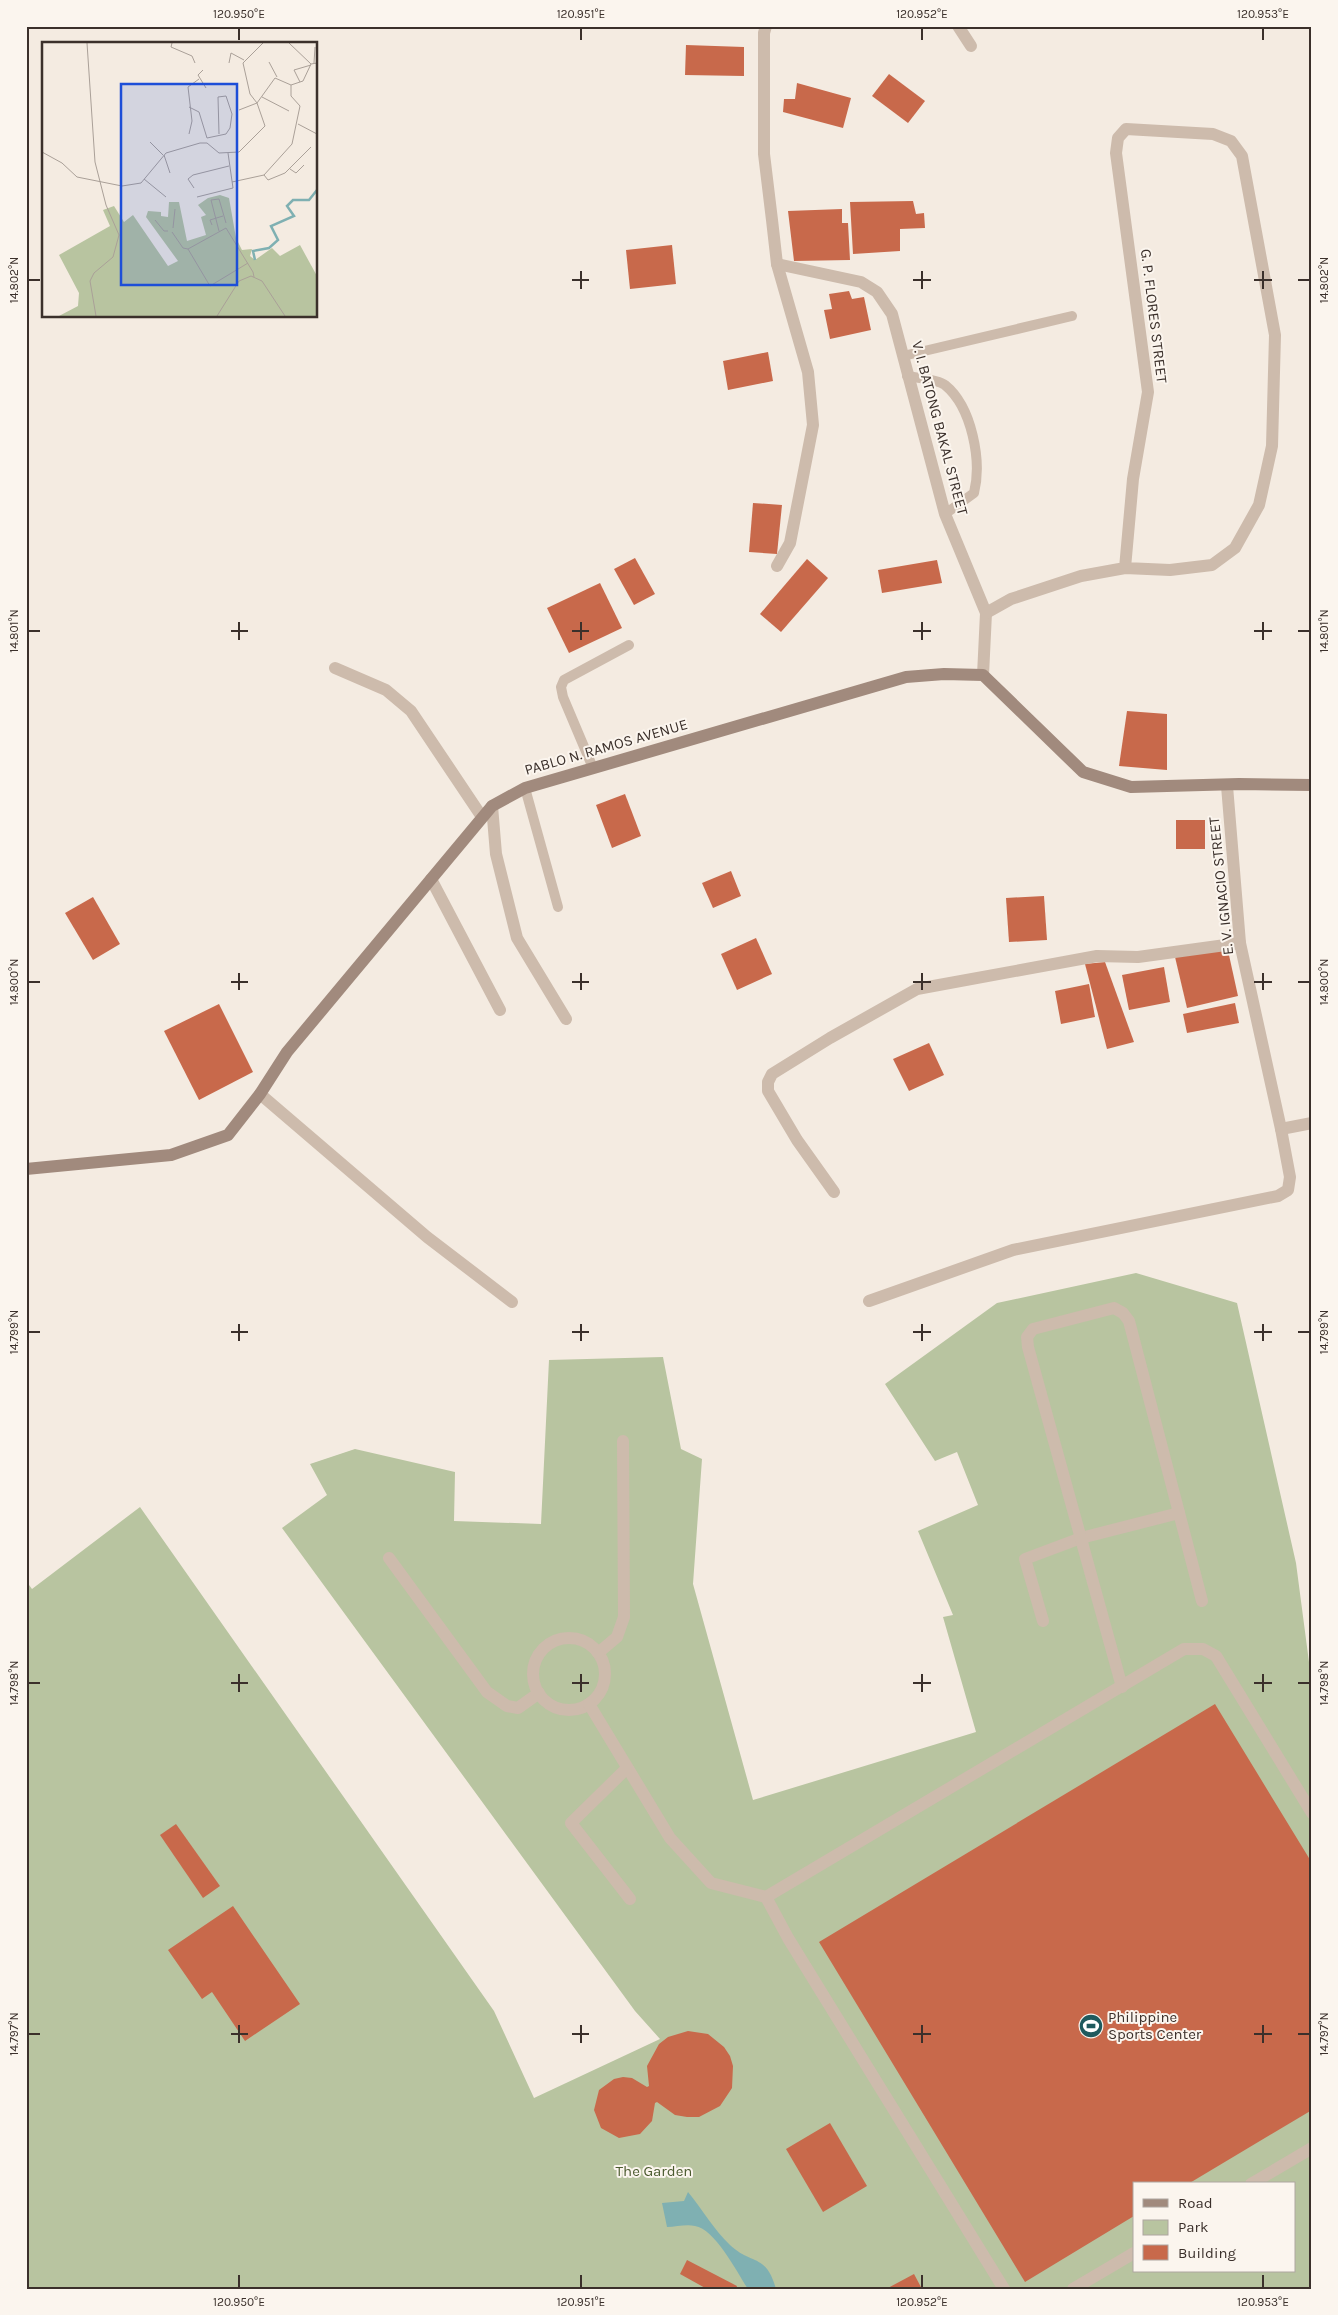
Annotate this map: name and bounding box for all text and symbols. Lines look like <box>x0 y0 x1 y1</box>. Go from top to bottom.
text: 120.950°E <box>213 7 265 21</box>
text: 120.951°E <box>557 7 605 21</box>
text: 120.952°E <box>896 7 948 21</box>
text: 120.953°E <box>1237 7 1289 21</box>
inset map <box>42 42 318 318</box>
street label: G. P. FLORES STREET <box>1137 248 1171 385</box>
text: 14.802°N <box>7 257 21 303</box>
text: 14.802°N <box>1317 257 1331 303</box>
street label: V. I. BATONG BAKAL STREET <box>908 339 972 517</box>
text: 14.801°N <box>7 609 21 653</box>
text: 14.801°N <box>1317 609 1331 653</box>
street label: PABLO N. RAMOS AVENUE <box>522 715 690 779</box>
street label: E. V. IGNACIO STREET <box>1205 816 1237 956</box>
text: 14.800°N <box>7 959 21 1005</box>
text: 14.800°N <box>1317 959 1331 1005</box>
text: 14.799°N <box>7 1310 21 1354</box>
text: 14.799°N <box>1317 1310 1331 1354</box>
text: 14.798°N <box>7 1660 21 1706</box>
text: 14.798°N <box>1317 1660 1331 1706</box>
place label: Philippine Sports Center <box>1108 2008 1202 2043</box>
text: 14.797°N <box>7 2012 21 2056</box>
text: 14.797°N <box>1317 2012 1331 2056</box>
sports icon: Philippine Sports Center <box>1078 2013 1104 2039</box>
park label: The Garden <box>616 2162 692 2180</box>
legend <box>1133 2182 1296 2272</box>
text: Road <box>1178 2194 1213 2212</box>
text: Park <box>1178 2218 1208 2236</box>
text: Building <box>1178 2244 1236 2262</box>
text: 120.950°E <box>213 2295 265 2309</box>
text: 120.951°E <box>557 2295 605 2309</box>
text: 120.952°E <box>896 2295 948 2309</box>
text: 120.953°E <box>1237 2295 1289 2309</box>

